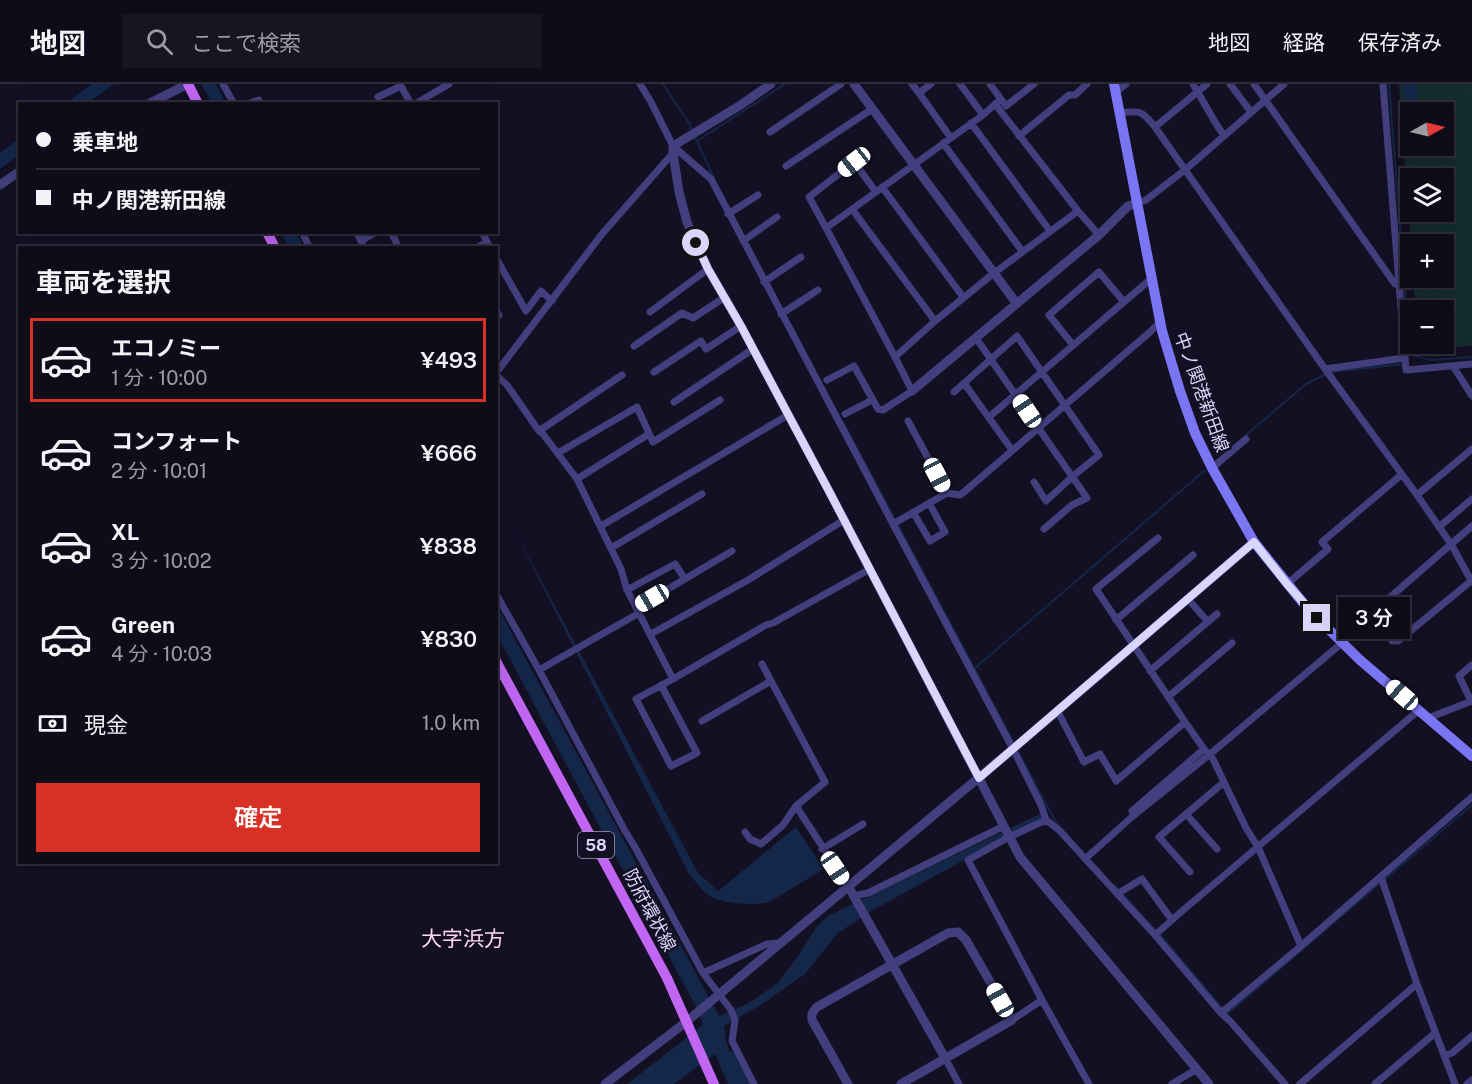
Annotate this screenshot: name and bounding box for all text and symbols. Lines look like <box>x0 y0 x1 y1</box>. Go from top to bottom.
search box <box>122 14 542 68</box>
icon: search <box>143 25 176 58</box>
text: 地図 <box>30 26 86 59</box>
text: ここで検索 <box>191 30 301 56</box>
text: 地図 <box>1208 30 1250 55</box>
text: 経路 <box>1283 30 1325 55</box>
text: 保存済み <box>1358 30 1442 55</box>
north arrow <box>1400 102 1454 156</box>
map controls <box>1400 102 1454 354</box>
text: 乗車地 <box>72 129 138 155</box>
car <box>834 144 874 180</box>
button: layers <box>1400 168 1454 222</box>
text: 中ノ関港新田線 <box>72 187 226 213</box>
route start <box>682 229 709 256</box>
button: + <box>1400 234 1454 288</box>
text: 車両を選択 <box>36 266 171 298</box>
button: − <box>1400 300 1454 354</box>
street label: 中ノ関港新田線 <box>1171 329 1233 455</box>
icon: car <box>39 333 93 387</box>
text: エコノミー <box>111 335 221 361</box>
text: ¥493 <box>420 347 477 373</box>
text: 1 分 · 10:00 <box>111 366 207 390</box>
car <box>1009 391 1045 431</box>
icon: car <box>39 426 93 480</box>
text: コンフォート <box>111 428 242 454</box>
text: ¥666 <box>421 440 477 466</box>
car <box>921 455 953 495</box>
text: 2 分 · 10:01 <box>111 459 207 483</box>
icon: car <box>39 519 93 573</box>
text: XL <box>111 519 139 545</box>
text: ¥838 <box>420 533 477 559</box>
text: 3 分 · 10:02 <box>111 549 212 573</box>
car <box>632 581 672 615</box>
callout: 3 分 <box>1338 597 1410 639</box>
route end <box>1303 604 1330 631</box>
text: 3 分 <box>1355 606 1393 630</box>
icon: car <box>39 612 93 666</box>
text: Green <box>111 612 175 638</box>
text: ¥830 <box>421 626 477 652</box>
text: 4 分 · 10:03 <box>111 642 212 666</box>
car <box>1383 676 1421 714</box>
icon: cash <box>36 707 69 740</box>
text: 1.0 km <box>422 711 480 735</box>
text: 現金 <box>84 712 128 738</box>
button: 確定 <box>36 783 480 852</box>
road number: 58 <box>578 832 614 858</box>
car <box>817 848 853 888</box>
street label: 防府環状線 <box>620 865 680 955</box>
district label: 大字浜方 <box>421 926 505 951</box>
car <box>983 980 1017 1020</box>

